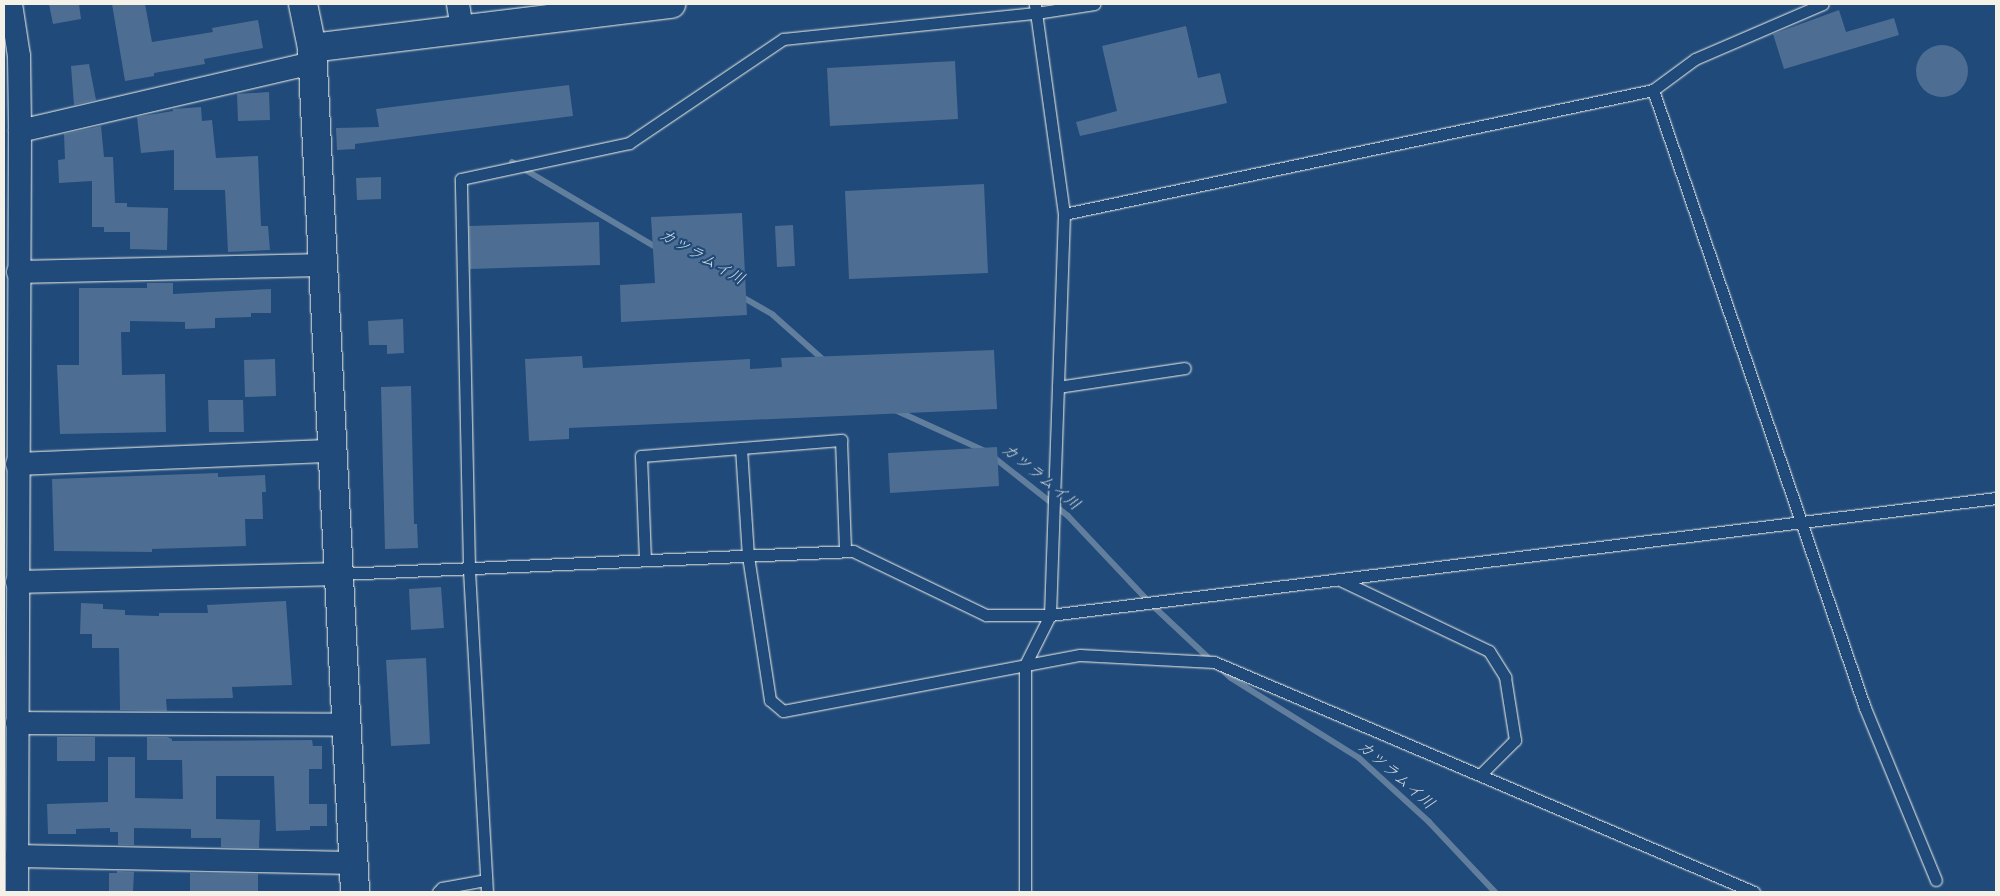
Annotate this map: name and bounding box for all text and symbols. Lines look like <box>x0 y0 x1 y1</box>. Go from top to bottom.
water label: カツラムイ川 <box>656 225 748 289</box>
water label: カツラムイ川 <box>998 439 1084 515</box>
water label: カツラムイ川 <box>1353 736 1439 814</box>

